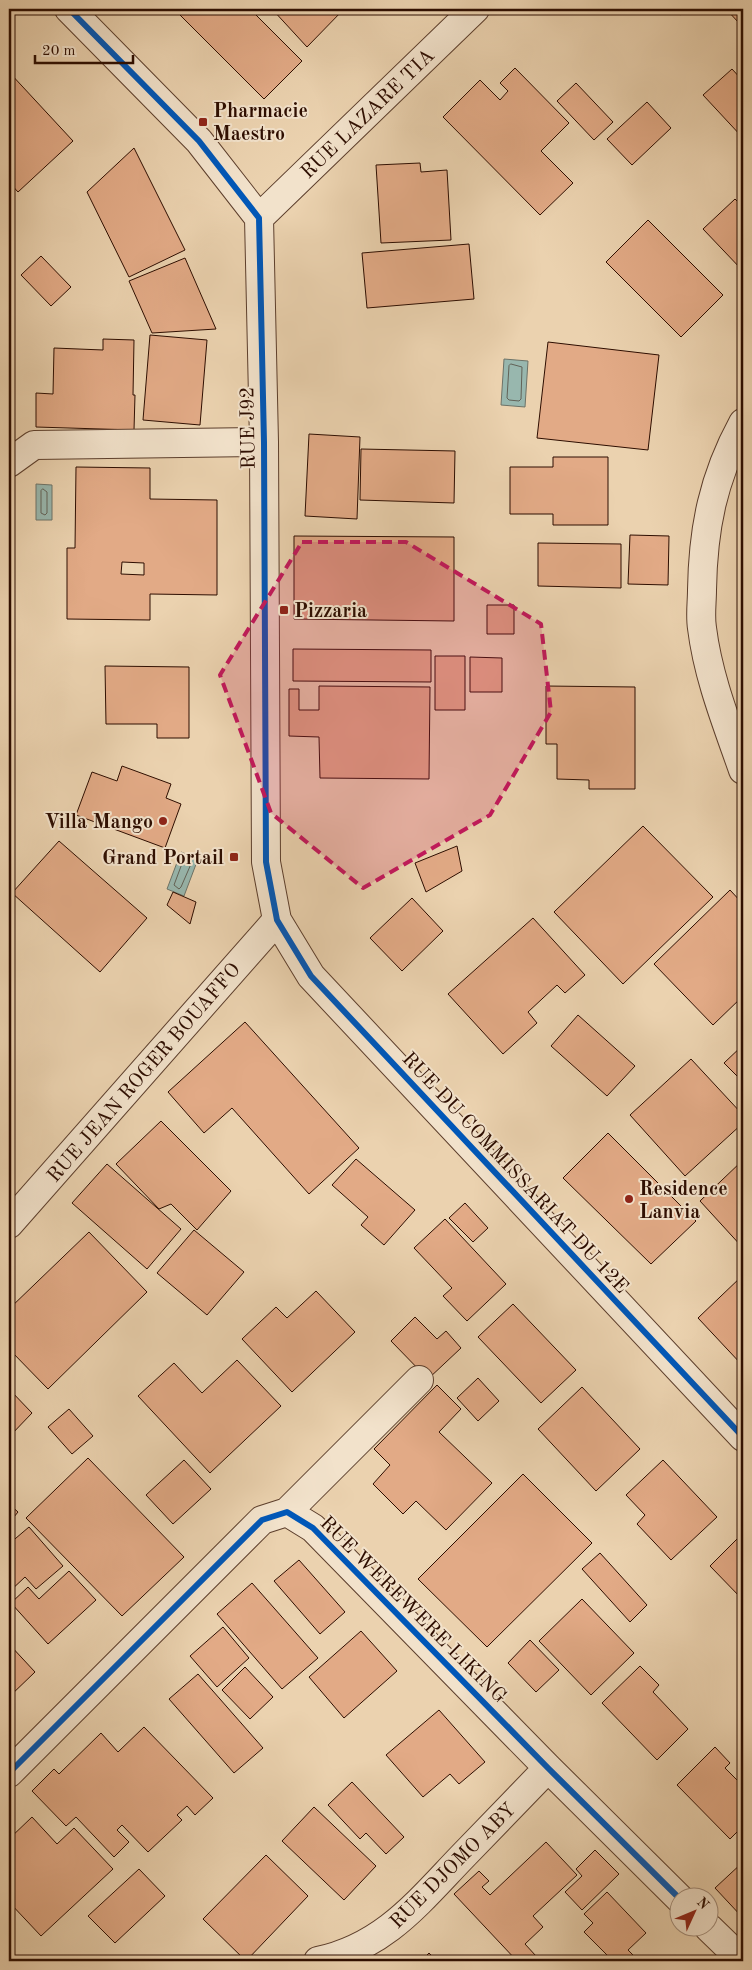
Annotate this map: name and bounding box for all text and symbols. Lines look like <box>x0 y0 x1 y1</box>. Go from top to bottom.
scale bar <box>35 32 132 64</box>
text: 20 m <box>42 44 76 59</box>
street label: RUE LAZARE TIA <box>298 46 439 183</box>
place label: Pharmacie Maestro <box>213 102 308 145</box>
marker: Pharmacie Maestro <box>197 116 209 128</box>
street label: RUE J92 <box>238 386 260 469</box>
place label: Pizzaria <box>294 602 367 622</box>
marker: Pizzaria <box>278 604 290 616</box>
place label: Villa Mango <box>45 813 153 833</box>
marker: Villa Mango <box>157 815 169 827</box>
place label: Grand Portail <box>102 849 224 869</box>
marker: Grand Portail <box>228 851 240 863</box>
street label: RUE JEAN ROGER BOUAFFO <box>44 960 245 1187</box>
street label: RUE DU COMMISSARIAT DU 12E <box>398 1049 631 1298</box>
place label: Residence Lanvia <box>639 1180 728 1223</box>
marker: Residence Lanvia <box>623 1193 635 1205</box>
street label: RUE WEREWERE LIKING <box>315 1513 510 1708</box>
street label: RUE DJOMO ABY <box>387 1800 520 1933</box>
north arrow <box>670 1888 720 1938</box>
text: N <box>694 1895 712 1913</box>

